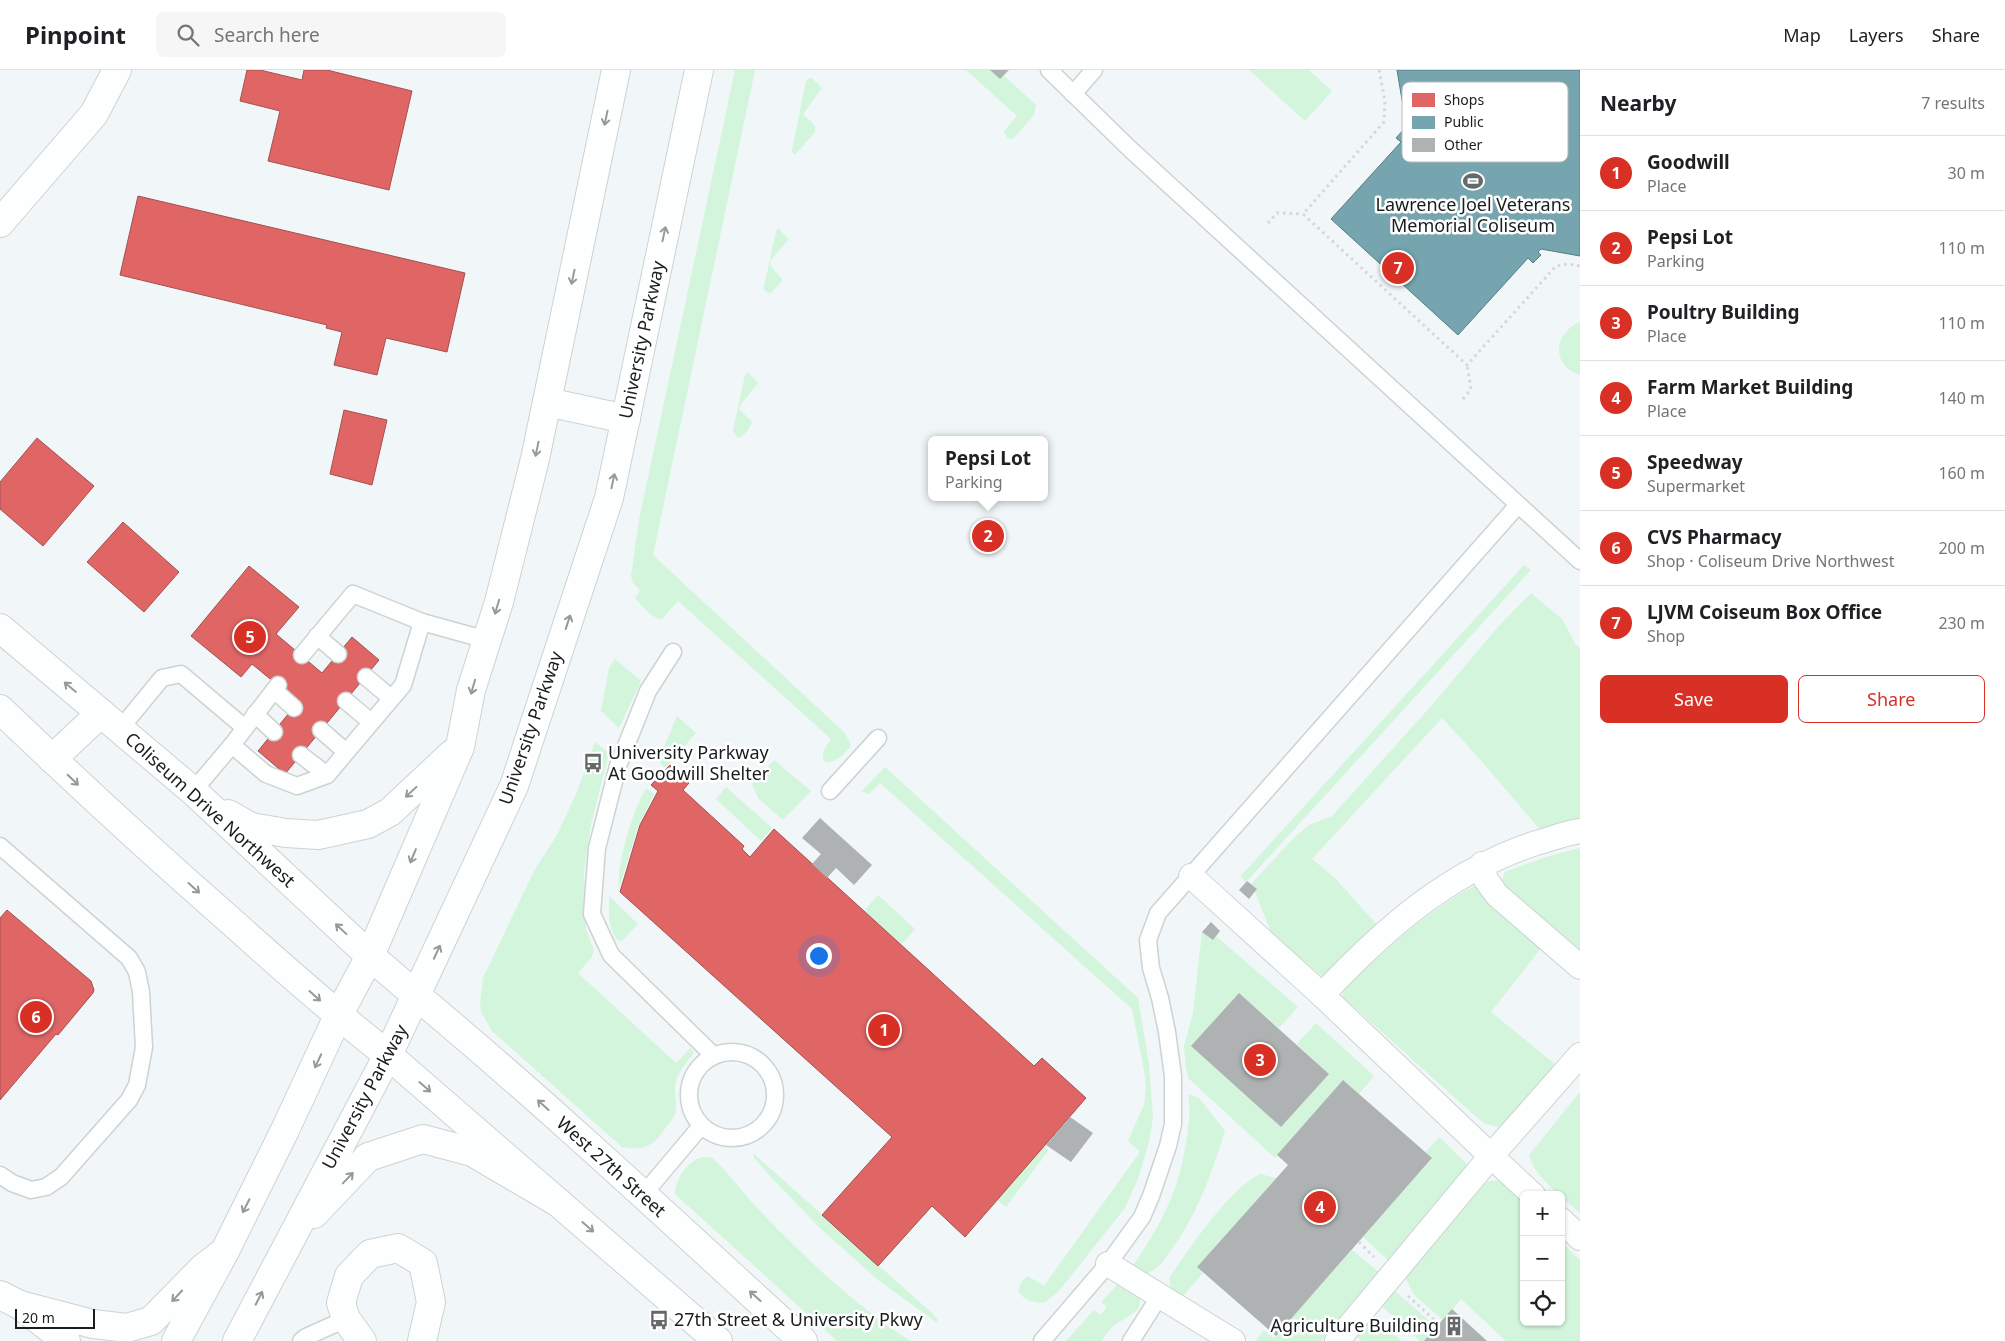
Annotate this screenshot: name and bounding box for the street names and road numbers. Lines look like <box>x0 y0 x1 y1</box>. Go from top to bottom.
street label: University Parkway <box>613 258 670 421</box>
street label: University Parkway <box>493 647 568 808</box>
street label: Coliseum Drive Northwest <box>120 726 301 893</box>
street label: University Parkway <box>316 1019 413 1173</box>
street label: West 27th Street <box>552 1111 672 1222</box>

